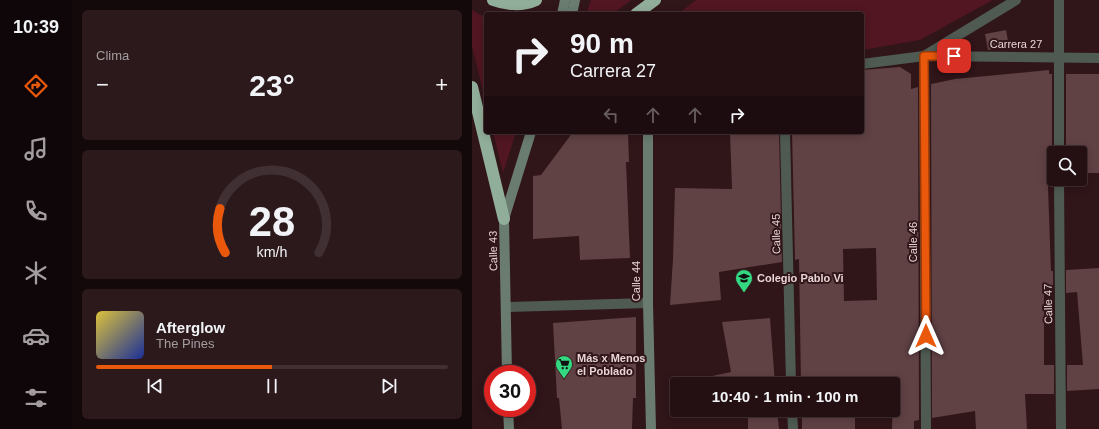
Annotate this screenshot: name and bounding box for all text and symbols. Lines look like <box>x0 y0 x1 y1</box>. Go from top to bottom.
text: 10:39 <box>13 17 59 37</box>
icon: right <box>504 28 556 80</box>
text: 90 m <box>570 28 634 59</box>
street label: Carrera 27 <box>990 38 1042 50</box>
pin <box>937 39 971 73</box>
icon: arrive <box>943 45 965 67</box>
text: Clima <box>96 48 129 63</box>
text: Carrera 27 <box>570 61 656 81</box>
text: 23° <box>249 69 295 102</box>
icon: directions <box>22 72 50 100</box>
text: − <box>96 72 109 97</box>
text: + <box>435 72 448 97</box>
icon: left <box>600 104 622 126</box>
icon: ahead <box>642 104 664 126</box>
icon: ahead <box>684 104 706 126</box>
icon: right <box>726 104 748 126</box>
icon: music <box>22 135 50 163</box>
map controls <box>1047 146 1087 186</box>
button: search <box>1047 146 1087 186</box>
icon: phone <box>22 197 50 225</box>
text: 28 <box>249 197 295 244</box>
street label: Calle 45 <box>770 214 782 254</box>
street label: Calle 46 <box>907 222 919 262</box>
street label: Calle 43 <box>487 231 499 271</box>
text: km/h <box>257 243 288 259</box>
icon: climate <box>22 259 50 287</box>
street label: Calle 44 <box>630 261 642 301</box>
school or university icon: Colegio Pablo Vi <box>734 268 754 293</box>
place label: Colegio Pablo Vi <box>757 272 844 284</box>
street label: Calle 47 <box>1042 284 1054 324</box>
position arrow <box>905 315 947 357</box>
text: Afterglow <box>156 319 225 336</box>
icon: car <box>22 322 50 350</box>
text: The Pines <box>156 336 215 351</box>
place label: Más x Menos el Poblado <box>577 352 645 377</box>
supermarket icon: Más x Menos el Poblado <box>554 354 574 379</box>
speed limit sign: 30 <box>484 365 536 417</box>
icon: previous <box>144 375 166 397</box>
icon: pause <box>261 375 283 397</box>
icon: next <box>378 375 400 397</box>
icon: filters <box>22 384 50 412</box>
text: 10:40 · 1 min · 100 m <box>712 388 858 405</box>

